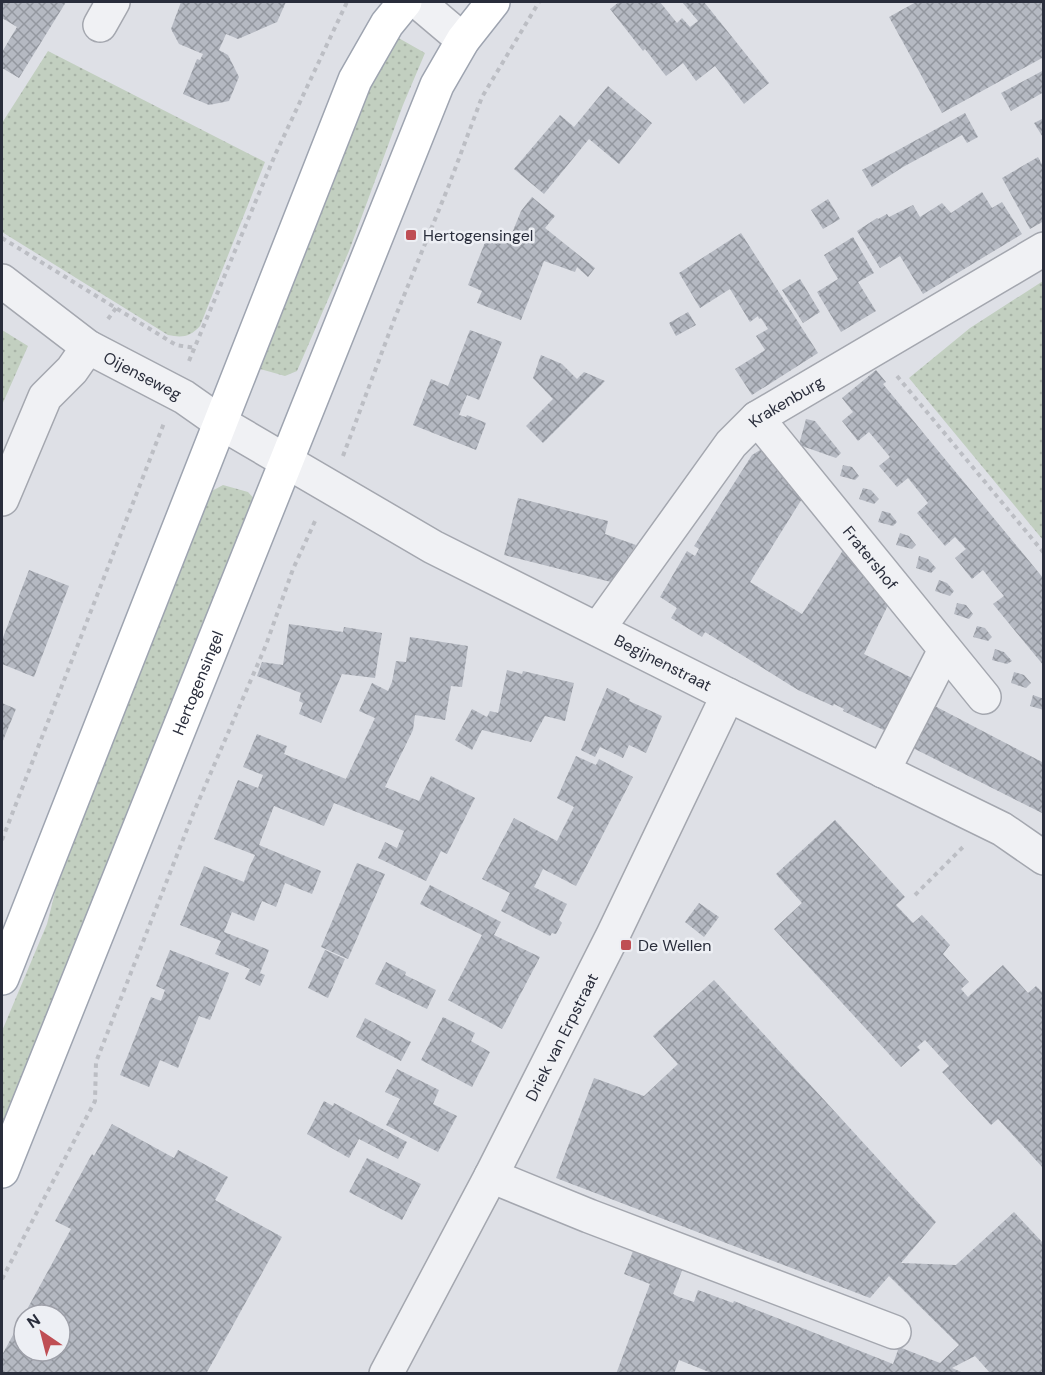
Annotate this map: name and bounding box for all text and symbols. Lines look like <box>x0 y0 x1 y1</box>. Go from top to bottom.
place label: Hertogensingel <box>423 225 533 246</box>
marker: Hertogensingel <box>404 228 418 242</box>
street label: Oijenseweg <box>100 347 185 405</box>
street label: Krakenburg <box>744 371 827 432</box>
street label: Fratershof <box>838 522 902 594</box>
street label: Hertogensingel <box>168 628 228 738</box>
street label: Begijnenstraat <box>611 630 715 696</box>
place label: De Wellen <box>638 935 712 956</box>
marker: De Wellen <box>619 938 633 952</box>
street label: Driek van Erpstraat <box>521 970 603 1105</box>
north arrow <box>12 1303 72 1363</box>
text: N <box>23 1309 44 1333</box>

